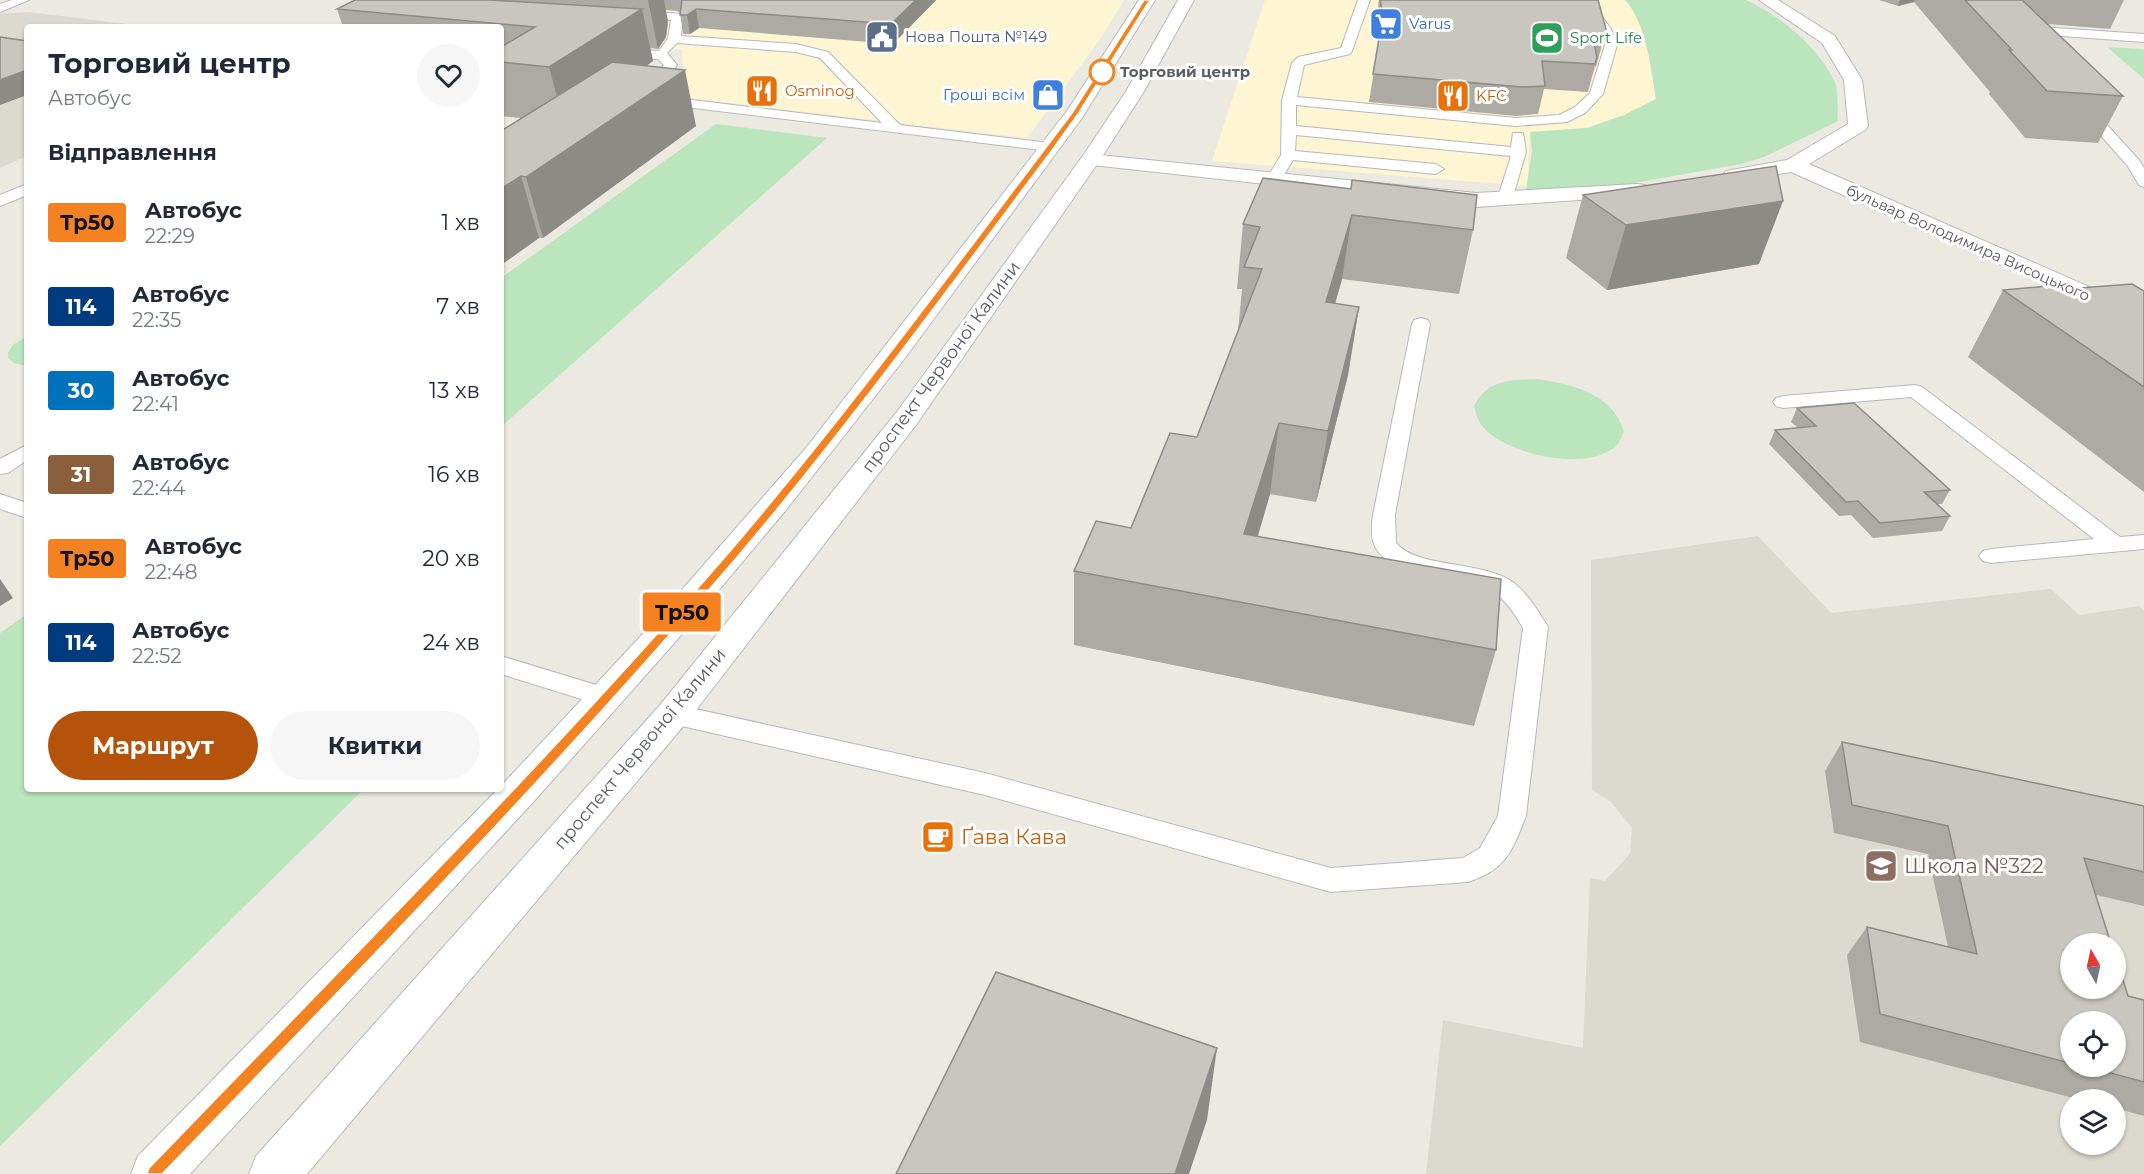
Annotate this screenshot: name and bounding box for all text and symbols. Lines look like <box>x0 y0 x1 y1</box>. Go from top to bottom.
supermarket icon: Varus <box>1368 6 1404 42</box>
place label: Varus <box>1409 14 1451 33</box>
public building icon: Нова Пошта №149 <box>864 19 900 55</box>
sports icon: Sport Life <box>1529 20 1565 56</box>
place label: Нова Пошта №149 <box>905 27 1047 46</box>
place label: Sport Life <box>1570 28 1642 47</box>
button: heart <box>417 44 480 107</box>
text: Торговий центр <box>48 46 291 80</box>
marker: Торговий центр <box>1089 59 1115 85</box>
place label: Торговий центр <box>1120 62 1250 81</box>
restaurant icon: Osminog <box>744 73 780 109</box>
shop icon: Гроші всім <box>1030 77 1066 113</box>
restaurant icon: KFC <box>1435 78 1471 114</box>
place label: Osminog <box>785 81 855 100</box>
place label: Гроші всім <box>943 85 1025 104</box>
text: Автобус <box>48 86 132 110</box>
place label: KFC <box>1476 86 1507 105</box>
text: Відправлення <box>48 139 217 166</box>
street label: бульвар Володимира Висоцького <box>1843 180 2093 305</box>
text: Автобус <box>144 197 242 224</box>
text: 1 хв <box>441 209 480 236</box>
text: Тр50 <box>60 210 114 235</box>
text: 22:29 <box>144 224 195 248</box>
street label: проспект Червоної Калини <box>857 257 1025 477</box>
text: Автобус <box>132 281 230 308</box>
text: 7 хв <box>436 293 480 320</box>
text: 114 <box>66 294 96 319</box>
text: 22:35 <box>132 308 181 332</box>
text: Автобус <box>132 365 230 392</box>
text: 13 хв <box>429 377 480 404</box>
text: 30 <box>68 378 94 403</box>
text: 22:41 <box>132 392 179 416</box>
text: Автобус <box>132 449 230 476</box>
text: 16 хв <box>428 461 480 488</box>
text: 31 <box>71 462 91 487</box>
text: 22:44 <box>132 476 185 500</box>
text: Автобус <box>144 533 242 560</box>
text: 20 хв <box>422 545 480 572</box>
text: Тр50 <box>60 546 114 571</box>
text: 22:48 <box>144 560 198 584</box>
line badge: Тр50 <box>640 592 724 632</box>
text: Тр50 <box>655 600 709 625</box>
text: Автобус <box>132 617 230 644</box>
text: 24 хв <box>423 629 480 656</box>
text: 114 <box>66 630 96 655</box>
text: 22:52 <box>132 644 182 668</box>
street label: проспект Червоної Калини <box>549 644 731 854</box>
button: Маршрут <box>48 711 258 780</box>
button: Квитки <box>270 711 480 780</box>
cafe icon: Ґава Кава <box>920 819 956 855</box>
place label: Ґава Кава <box>961 824 1067 849</box>
school or university icon: Школа №322 <box>1863 848 1899 884</box>
place label: Школа №322 <box>1904 853 2044 878</box>
north arrow <box>2060 933 2126 999</box>
map controls <box>2060 933 2126 1155</box>
button: locate <box>2060 1011 2126 1077</box>
button: layers <box>2060 1089 2126 1155</box>

